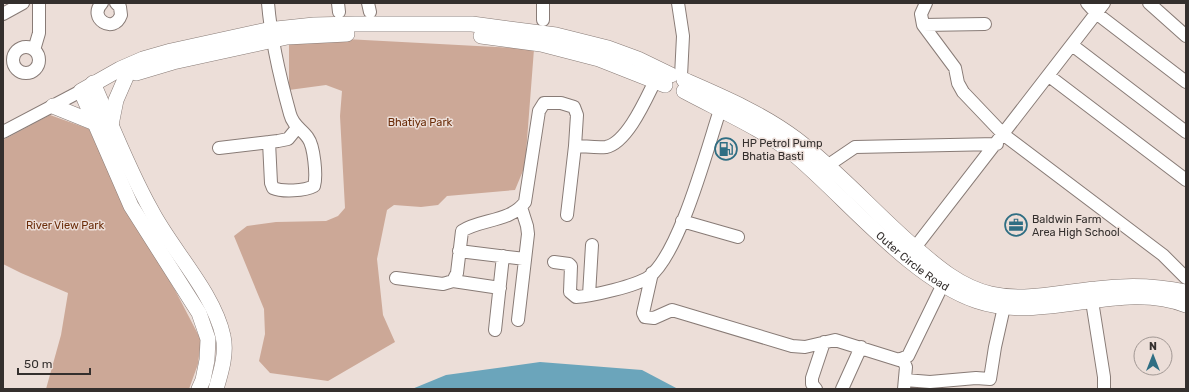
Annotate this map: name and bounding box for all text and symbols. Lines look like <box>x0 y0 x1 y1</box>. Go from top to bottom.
park label: Bhatiya Park <box>388 116 453 129</box>
fuel station icon: HP Petrol Pump Bhatia Basti <box>713 136 739 162</box>
place label: HP Petrol Pump Bhatia Basti <box>742 137 823 163</box>
office icon: Baldwin Farm Area High School <box>1003 212 1029 238</box>
place label: Baldwin Farm Area High School <box>1032 213 1120 239</box>
park label: River View Park <box>26 219 104 232</box>
street label: Outer Circle Road <box>873 229 951 294</box>
north arrow <box>1133 336 1173 376</box>
text: N <box>1149 340 1157 353</box>
scale bar <box>18 350 90 376</box>
text: 50 m <box>24 357 52 371</box>

